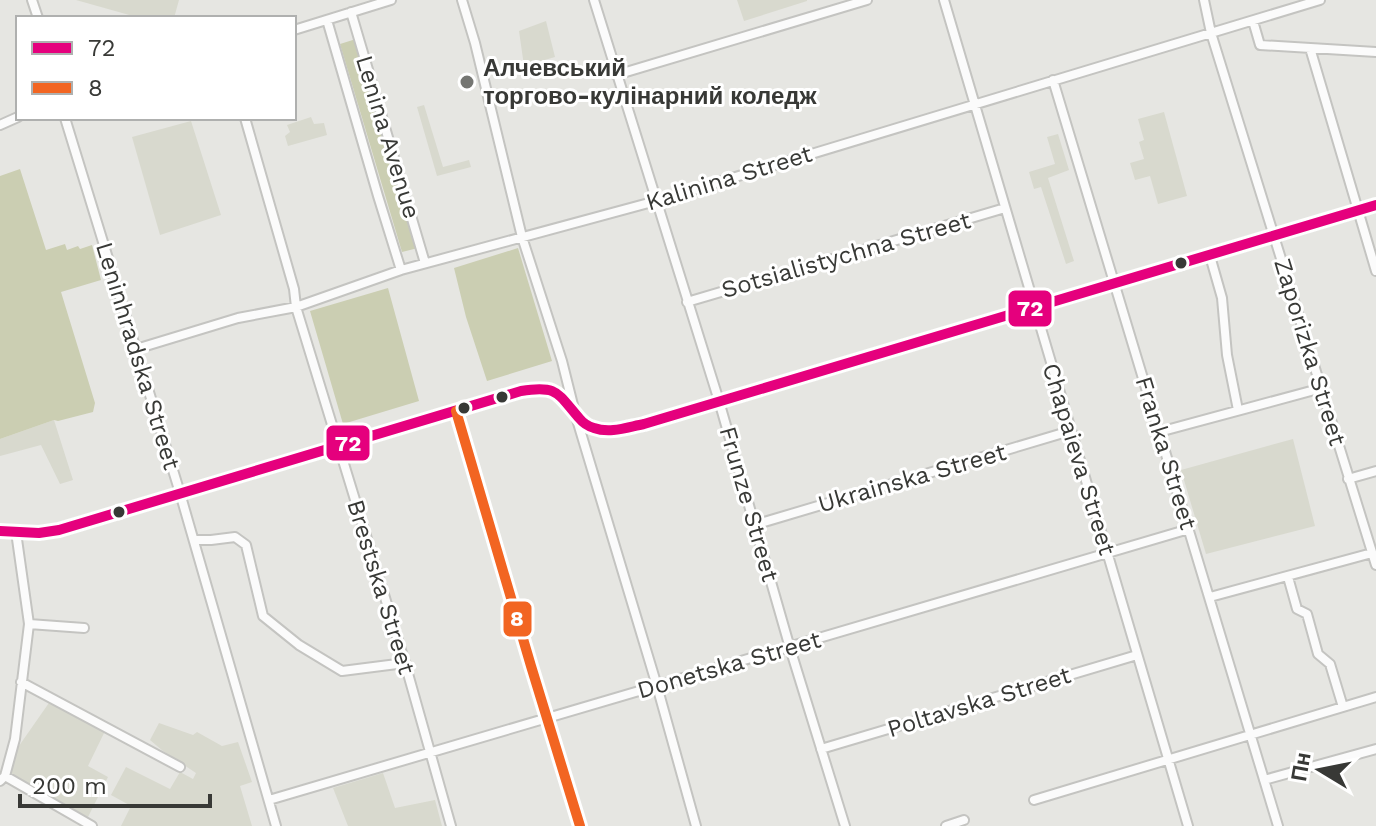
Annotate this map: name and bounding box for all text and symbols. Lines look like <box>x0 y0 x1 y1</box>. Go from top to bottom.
legend <box>16 16 296 120</box>
text: 72 <box>88 34 115 62</box>
street label: Lenina Avenue <box>350 52 426 222</box>
place label: Алчевський торгово-кулінарний коледж <box>483 54 817 110</box>
marker: Алчевський торгово-кулінарний коледж <box>458 73 476 91</box>
text: 8 <box>88 74 103 102</box>
street label: Kalinina Street <box>643 139 815 217</box>
street label: Sotsialistychna Street <box>718 206 974 304</box>
street label: Leninhradska Street <box>90 239 186 473</box>
unlabelled marker <box>1173 255 1189 271</box>
street label: Zaporizka Street <box>1268 255 1352 449</box>
line badge: 72 <box>1007 289 1053 328</box>
text: 72 <box>1017 296 1043 321</box>
street label: Chapaieva Street <box>1037 360 1121 558</box>
street label: Franka Street <box>1129 373 1203 533</box>
unlabelled marker <box>494 389 510 405</box>
unlabelled marker <box>456 400 472 416</box>
street label: Frunze Street <box>713 423 785 585</box>
line badge: 72 <box>325 424 371 462</box>
text: 72 <box>335 431 361 456</box>
street label: Ukrainska Street <box>815 438 1009 518</box>
street label: Brestska Street <box>341 496 421 678</box>
unlabelled marker <box>111 504 127 520</box>
line badge: 8 <box>502 600 533 638</box>
text: 8 <box>510 606 524 631</box>
street label: Donetska Street <box>634 625 824 705</box>
street label: Poltavska Street <box>884 661 1074 743</box>
north arrow <box>1280 730 1360 810</box>
text: Пн <box>1286 750 1316 783</box>
scale bar <box>20 758 210 808</box>
text: 200 m <box>32 772 107 800</box>

